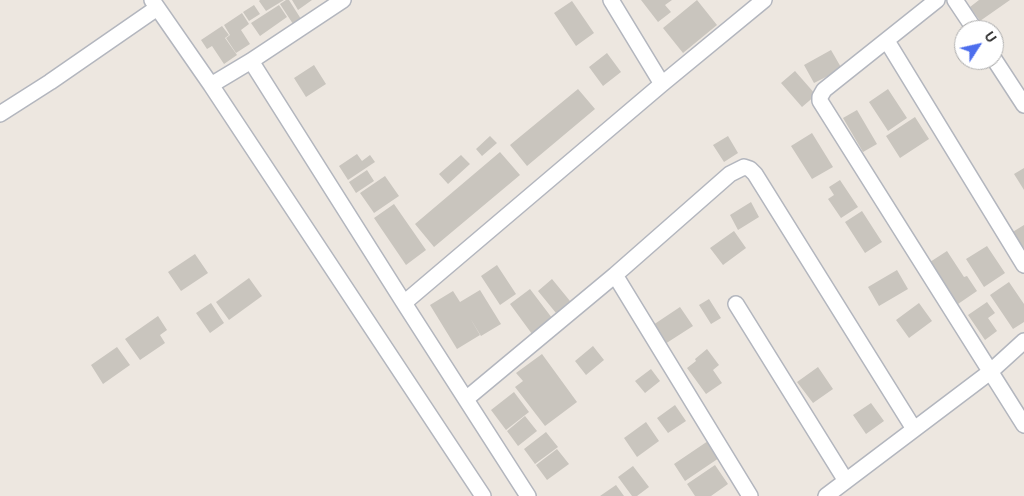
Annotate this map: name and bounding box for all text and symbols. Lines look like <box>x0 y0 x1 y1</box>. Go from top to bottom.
north arrow <box>954 20 1004 70</box>
text: U <box>980 28 1001 46</box>

